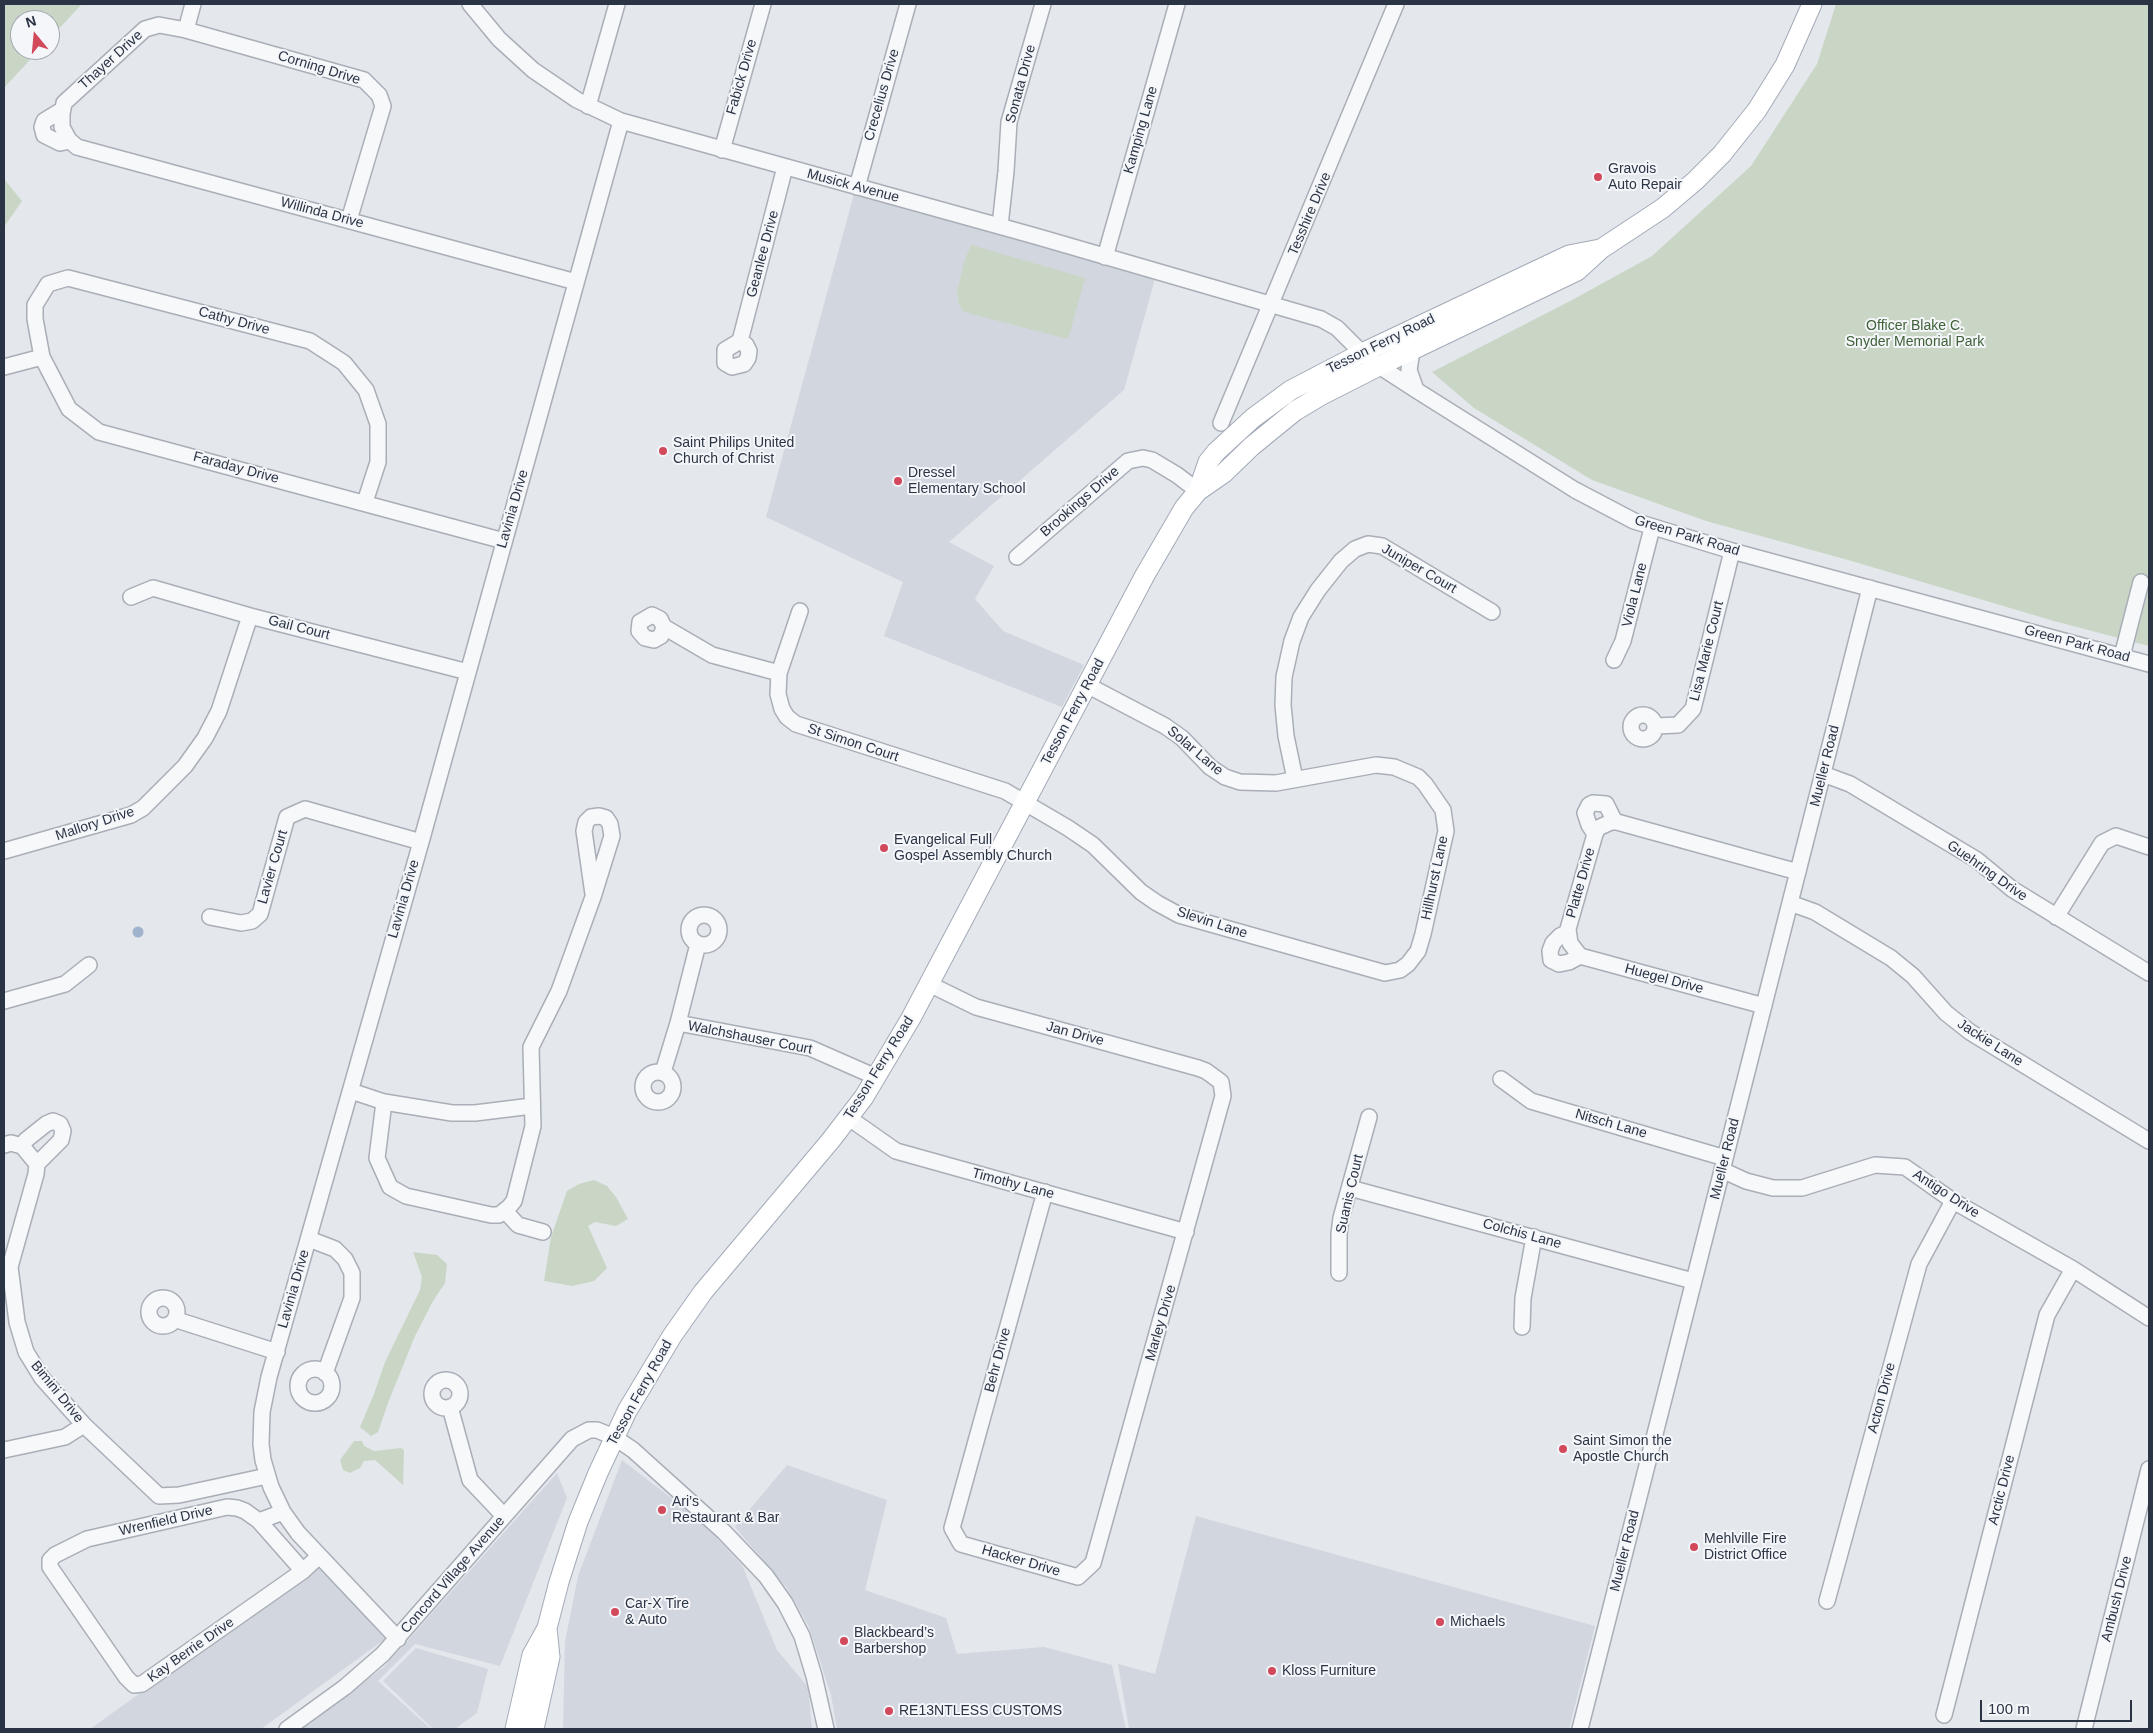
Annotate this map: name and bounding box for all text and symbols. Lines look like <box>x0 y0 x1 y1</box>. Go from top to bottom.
north arrow <box>10 10 60 60</box>
text: N <box>24 12 38 31</box>
street label: Thayer Drive <box>76 27 146 93</box>
street label: Fabick Drive <box>723 37 761 117</box>
street label: Sonata Drive <box>1002 43 1040 125</box>
street label: Corning Drive <box>276 47 362 89</box>
street label: Crecelius Drive <box>861 47 903 143</box>
street label: Kamping Lane <box>1120 84 1162 176</box>
place label: Gravois Auto Repair <box>1608 161 1682 193</box>
street label: Musick Avenue <box>805 166 901 206</box>
street label: Tesshire Drive <box>1285 170 1335 258</box>
marker: Gravois Auto Repair <box>1592 171 1604 183</box>
street label: Willinda Drive <box>278 194 366 232</box>
street label: Geanlee Drive <box>743 209 783 299</box>
street label: Cathy Drive <box>197 303 271 339</box>
street label: Tesson Ferry Road <box>1324 311 1438 377</box>
park label: Officer Blake C. Snyder Memorial Park <box>1846 318 1984 351</box>
place label: Saint Philips United Church of Christ <box>673 435 794 468</box>
marker: Saint Philips United Church of Christ <box>657 445 669 457</box>
street label: Faraday Drive <box>191 449 281 487</box>
street label: Brookings Drive <box>1037 463 1123 541</box>
place label: Dressel Elementary School <box>908 465 1026 498</box>
street label: Lavinia Drive <box>494 468 532 550</box>
marker: Dressel Elementary School <box>892 475 904 487</box>
street label: Green Park Road <box>1632 512 1742 560</box>
street label: Juniper Court <box>1378 541 1460 597</box>
street label: Viola Lane <box>1619 561 1651 629</box>
street label: Lisa Marie Court <box>1686 599 1728 703</box>
street label: Gail Court <box>266 612 332 644</box>
street label: Green Park Road <box>2022 622 2132 666</box>
street label: Tesson Ferry Road <box>1038 656 1108 768</box>
street label: St Simon Court <box>805 720 901 766</box>
street label: Solar Lane <box>1164 723 1226 779</box>
street label: Mueller Road <box>1807 724 1843 808</box>
street label: Mallory Drive <box>54 803 136 845</box>
street label: Lavier Court <box>254 828 292 906</box>
place label: Evangelical Full Gospel Assembly Church <box>894 832 1052 864</box>
street label: Hillhurst Lane <box>1418 834 1452 922</box>
street label: Guehring Drive <box>1944 837 2030 905</box>
marker: Evangelical Full Gospel Assembly Church <box>878 842 890 854</box>
street label: Platte Drive <box>1563 846 1599 920</box>
street label: Lavinia Drive <box>385 858 423 940</box>
street label: Slevin Lane <box>1175 904 1249 942</box>
street label: Huegel Drive <box>1623 960 1705 998</box>
street label: Tesson Ferry Road <box>841 1013 917 1123</box>
street label: Jackie Lane <box>1954 1016 2026 1070</box>
street label: Walchshauser Court <box>686 1018 814 1058</box>
street label: Jan Drive <box>1044 1018 1106 1050</box>
street label: Nitsch Lane <box>1573 1106 1649 1142</box>
street label: Mueller Road <box>1707 1117 1743 1201</box>
street label: Suanis Court <box>1333 1153 1367 1235</box>
street label: Timothy Lane <box>970 1165 1056 1203</box>
street label: Antigo Drive <box>1909 1166 1983 1222</box>
street label: Colchis Lane <box>1481 1215 1563 1253</box>
street label: Lavinia Drive <box>275 1248 313 1330</box>
street label: Marley Drive <box>1142 1283 1180 1363</box>
street label: Behr Drive <box>981 1326 1015 1394</box>
street label: Tesson Ferry Road <box>604 1337 676 1449</box>
street label: Bimini Drive <box>27 1358 87 1426</box>
street label: Acton Drive <box>1865 1361 1899 1435</box>
place label: Saint Simon the Apostle Church <box>1573 1433 1672 1465</box>
marker: Saint Simon the Apostle Church <box>1557 1443 1569 1455</box>
street label: Arctic Drive <box>1985 1453 2019 1527</box>
place label: Ari’s Restaurant & Bar <box>672 1494 779 1526</box>
street label: Wrenfield Drive <box>118 1502 214 1540</box>
marker: Ari’s Restaurant & Bar <box>656 1504 668 1516</box>
street label: Mueller Road <box>1607 1509 1643 1593</box>
street label: Concord Village Avenue <box>398 1513 508 1637</box>
place label: Mehlville Fire District Office <box>1704 1531 1787 1564</box>
marker: Mehlville Fire District Office <box>1688 1541 1700 1553</box>
street label: Hacker Drive <box>980 1542 1062 1580</box>
street label: Ambush Drive <box>2098 1554 2136 1644</box>
place label: Car-X Tire & Auto <box>625 1596 689 1628</box>
marker: Car-X Tire & Auto <box>609 1606 621 1618</box>
street label: Kay Berrie Drive <box>144 1614 238 1686</box>
place label: Michaels <box>1450 1614 1505 1630</box>
marker: Michaels <box>1434 1616 1446 1628</box>
place label: Blackbeard’s Barbershop <box>854 1625 934 1658</box>
marker: Blackbeard’s Barbershop <box>838 1635 850 1647</box>
place label: Kloss Furniture <box>1282 1663 1376 1679</box>
marker: Kloss Furniture <box>1266 1665 1278 1677</box>
scale bar <box>1983 1690 2136 1722</box>
text: 100 m <box>1988 1700 2030 1717</box>
place label: RE13NTLESS CUSTOMS <box>899 1703 1062 1719</box>
marker: RE13NTLESS CUSTOMS <box>883 1705 895 1717</box>

